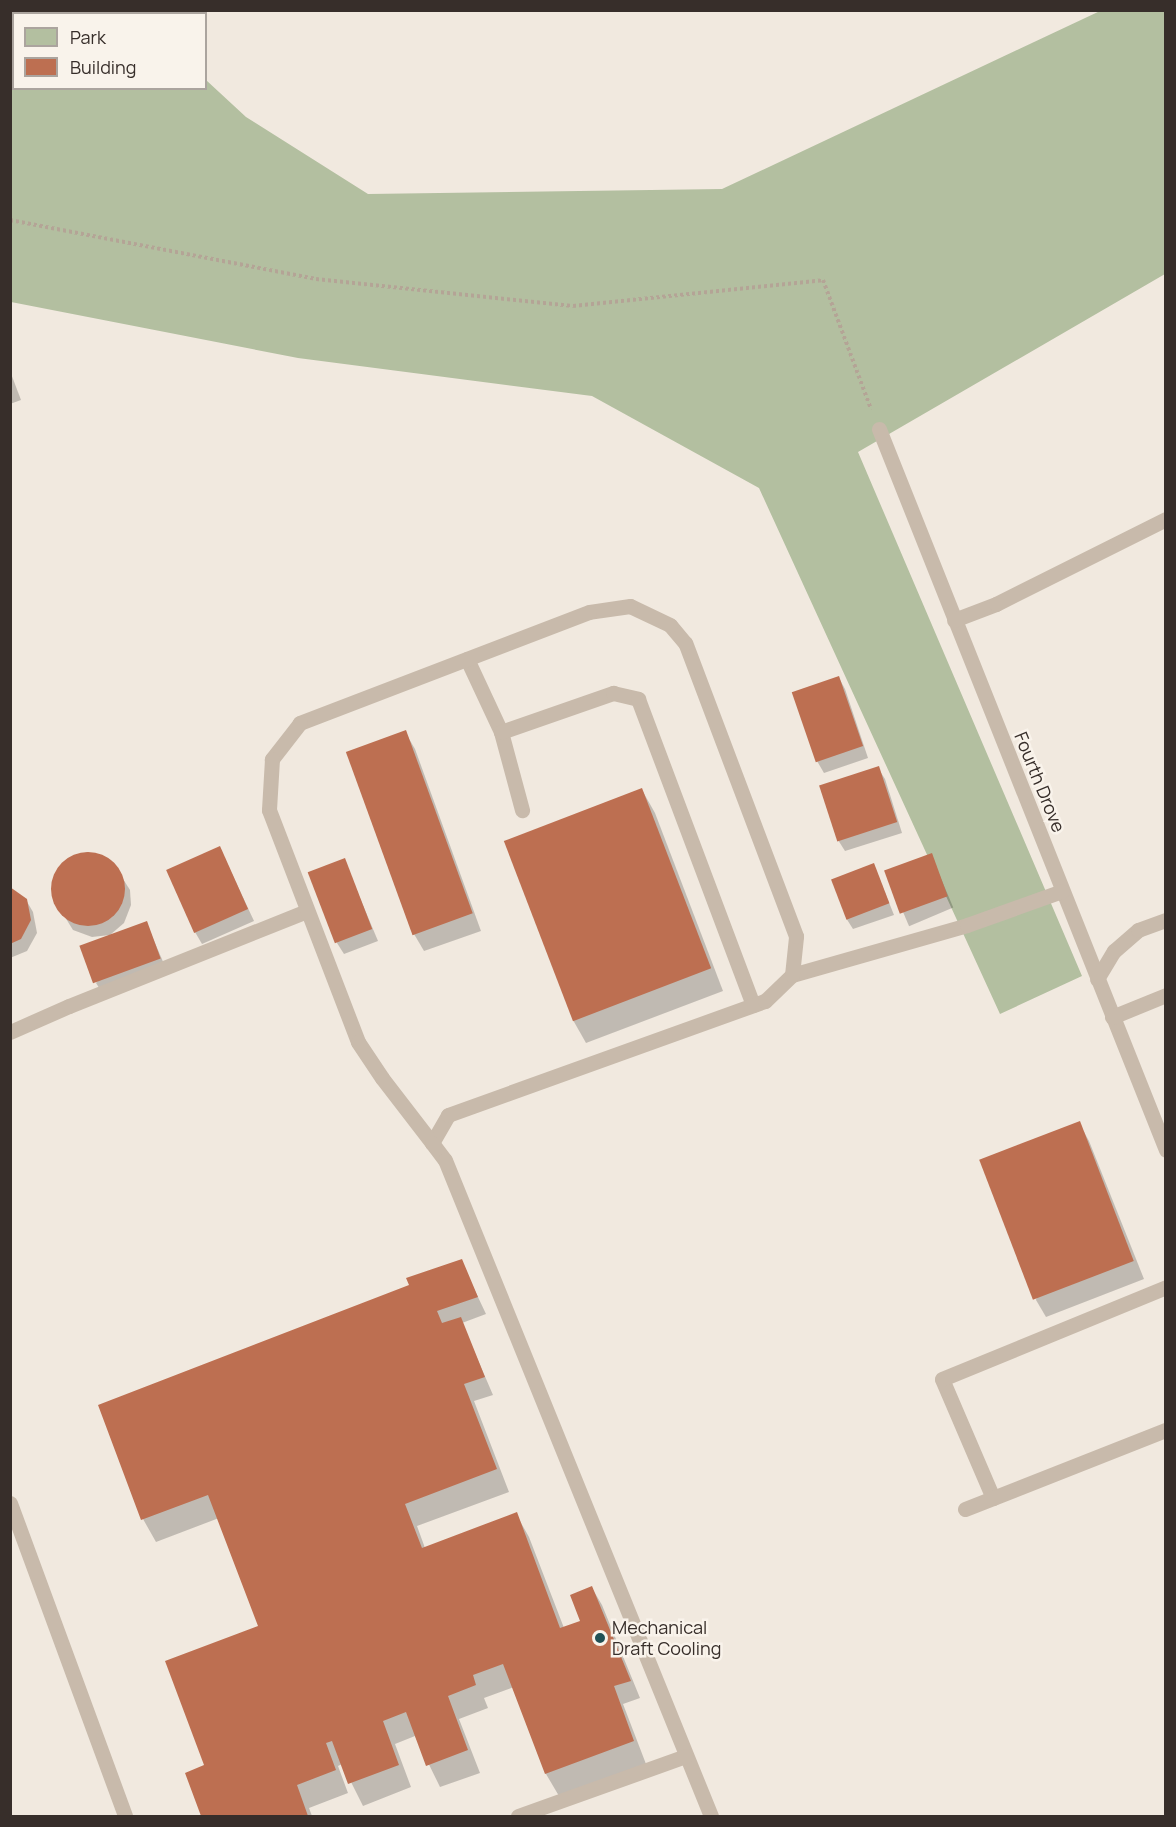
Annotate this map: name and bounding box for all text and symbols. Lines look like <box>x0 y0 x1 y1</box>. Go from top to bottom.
legend <box>12 12 207 90</box>
text: Park <box>70 25 106 49</box>
text: Building <box>70 55 136 79</box>
street label: Fourth Drove <box>1010 729 1070 835</box>
place label: Mechanical Draft Cooling <box>612 1617 721 1660</box>
marker: Mechanical Draft Cooling <box>593 1631 607 1645</box>

